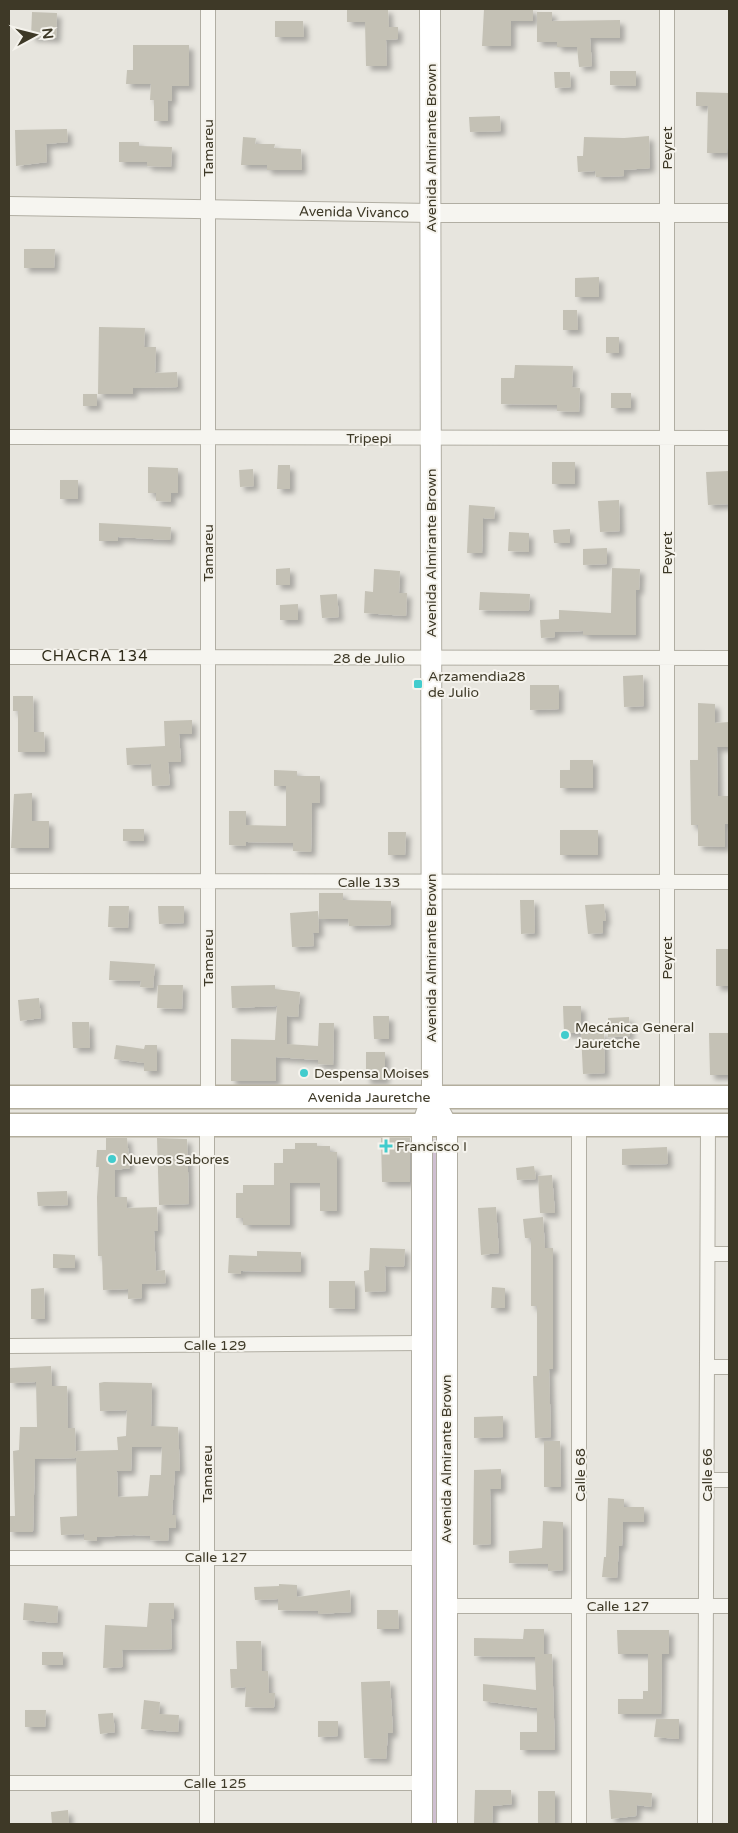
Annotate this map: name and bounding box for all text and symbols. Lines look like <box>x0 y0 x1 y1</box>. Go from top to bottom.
north arrow <box>10 10 60 60</box>
text: N <box>38 27 57 40</box>
street label: Avenida Almirante Brown <box>423 64 440 232</box>
street label: Tamareu <box>200 119 217 177</box>
street label: Peyret <box>659 126 676 170</box>
street label: Avenida Vivanco <box>299 202 409 221</box>
street label: Tripepi <box>346 430 392 447</box>
street label: Avenida Almirante Brown <box>423 469 440 637</box>
street label: Tamareu <box>200 524 217 582</box>
street label: Peyret <box>659 531 676 575</box>
district label: CHACRA 134 <box>41 647 149 665</box>
street label: 28 de Julio <box>333 650 405 667</box>
place label: Arzamendia28 de Julio <box>428 668 526 701</box>
marker: Arzamendia28 de Julio <box>412 678 424 690</box>
street label: Calle 133 <box>338 874 400 891</box>
street label: Avenida Almirante Brown <box>423 874 440 1042</box>
street label: Tamareu <box>200 929 217 987</box>
street label: Peyret <box>659 936 676 980</box>
place label: Mecánica General Jauretche <box>575 1019 694 1052</box>
marker: Mecánica General Jauretche <box>559 1029 571 1041</box>
place label: Despensa Moises <box>314 1065 429 1082</box>
marker: Despensa Moises <box>298 1067 310 1079</box>
street label: Avenida Jauretche <box>308 1089 430 1106</box>
place label: Francisco I <box>396 1138 467 1155</box>
marker: Francisco I <box>380 1140 392 1152</box>
place label: Nuevos Sabores <box>122 1151 230 1168</box>
marker: Nuevos Sabores <box>106 1153 118 1165</box>
street label: Calle 129 <box>184 1337 246 1354</box>
street label: Avenida Almirante Brown <box>438 1375 455 1543</box>
street label: Tamareu <box>199 1445 216 1503</box>
street label: Calle 68 <box>572 1448 589 1502</box>
street label: Calle 66 <box>699 1448 716 1502</box>
street label: Calle 127 <box>185 1549 247 1566</box>
street label: Calle 127 <box>587 1598 649 1615</box>
street label: Calle 125 <box>184 1775 246 1792</box>

